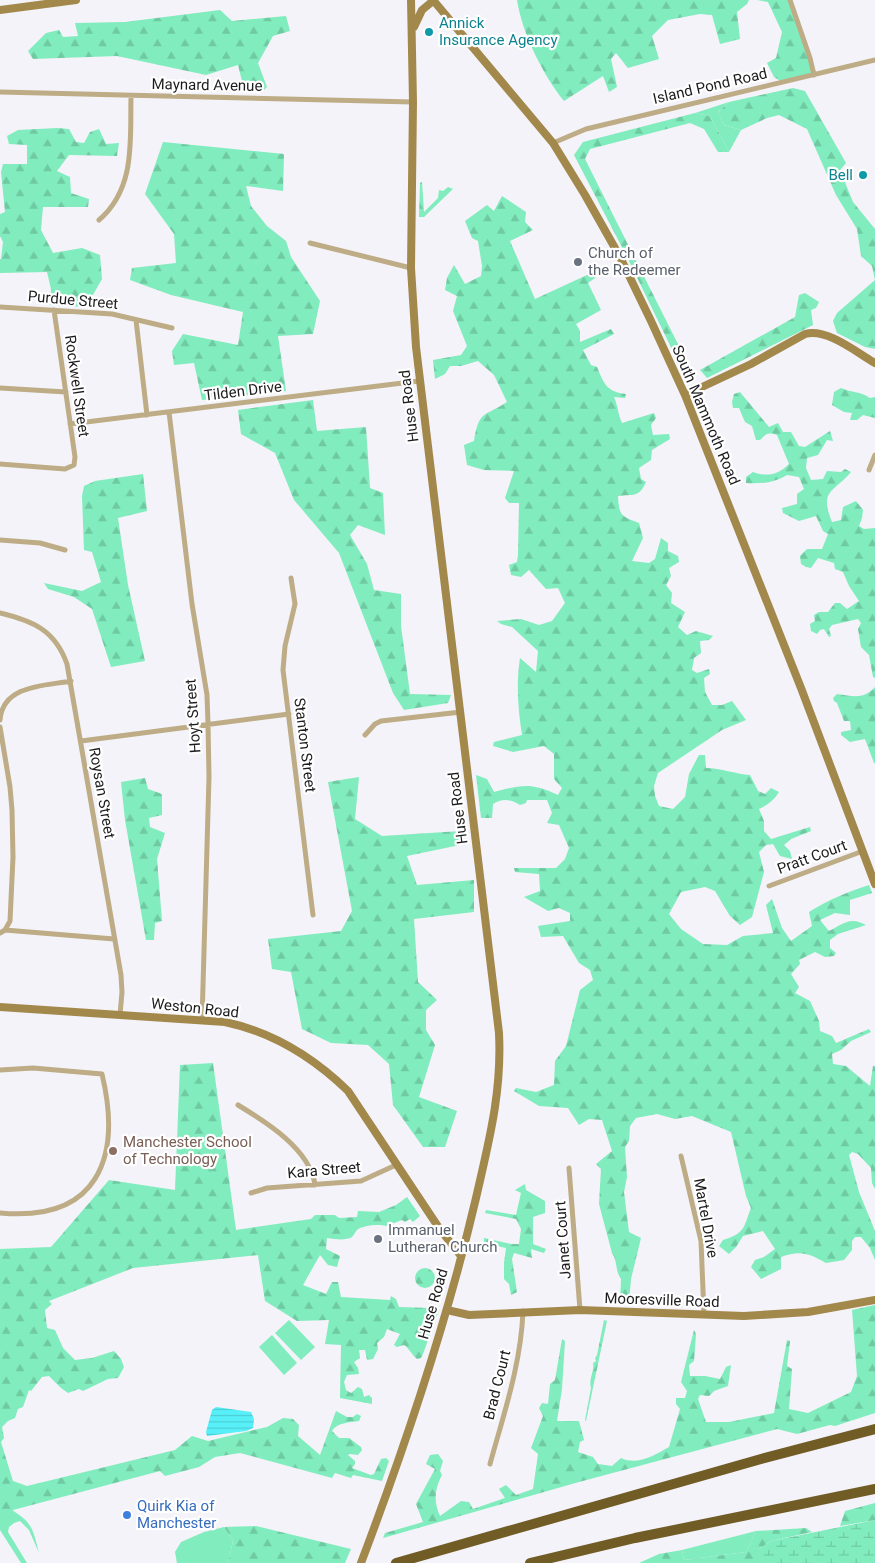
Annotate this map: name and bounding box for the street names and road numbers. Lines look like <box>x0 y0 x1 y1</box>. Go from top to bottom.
street label: Island Pond Road <box>651 64 769 108</box>
street label: Maynard Avenue <box>151 75 263 95</box>
street label: Purdue Street <box>27 287 119 313</box>
street label: Rockwell Street <box>61 334 93 438</box>
street label: South Mammoth Road <box>668 342 744 488</box>
street label: Huse Road <box>396 369 422 443</box>
street label: Tilden Drive <box>203 377 283 405</box>
street label: Hoyt Street <box>181 678 205 754</box>
street label: Stanton Street <box>290 697 320 793</box>
street label: Roysan Street <box>85 746 119 840</box>
street label: Huse Road <box>445 771 471 845</box>
street label: Pratt Court <box>775 836 849 878</box>
street label: Weston Road <box>150 994 240 1022</box>
street label: Kara Street <box>286 1158 362 1182</box>
street label: Martel Drive <box>690 1177 722 1259</box>
street label: Janet Court <box>551 1200 575 1280</box>
street label: Huse Road <box>414 1267 452 1341</box>
street label: Mooresville Road <box>604 1289 720 1311</box>
street label: Brad Court <box>480 1348 514 1422</box>

